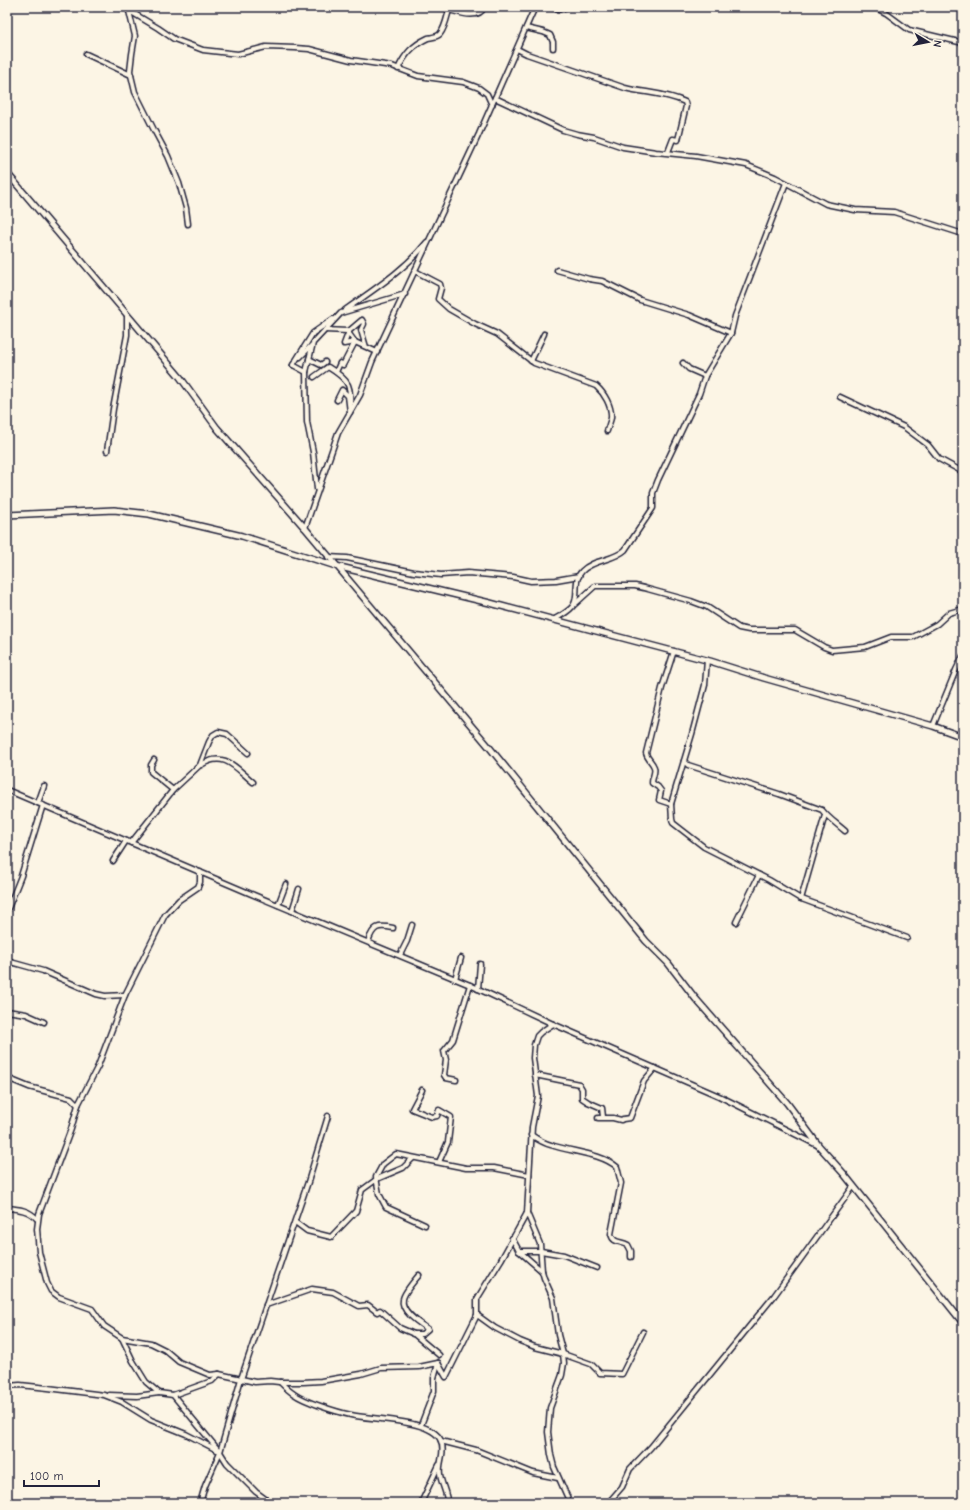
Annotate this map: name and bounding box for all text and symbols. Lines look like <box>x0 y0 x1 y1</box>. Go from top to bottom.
north arrow <box>908 22 948 62</box>
text: N <box>930 39 944 48</box>
scale bar <box>24 1462 99 1488</box>
text: 100 m <box>30 1469 63 1483</box>

